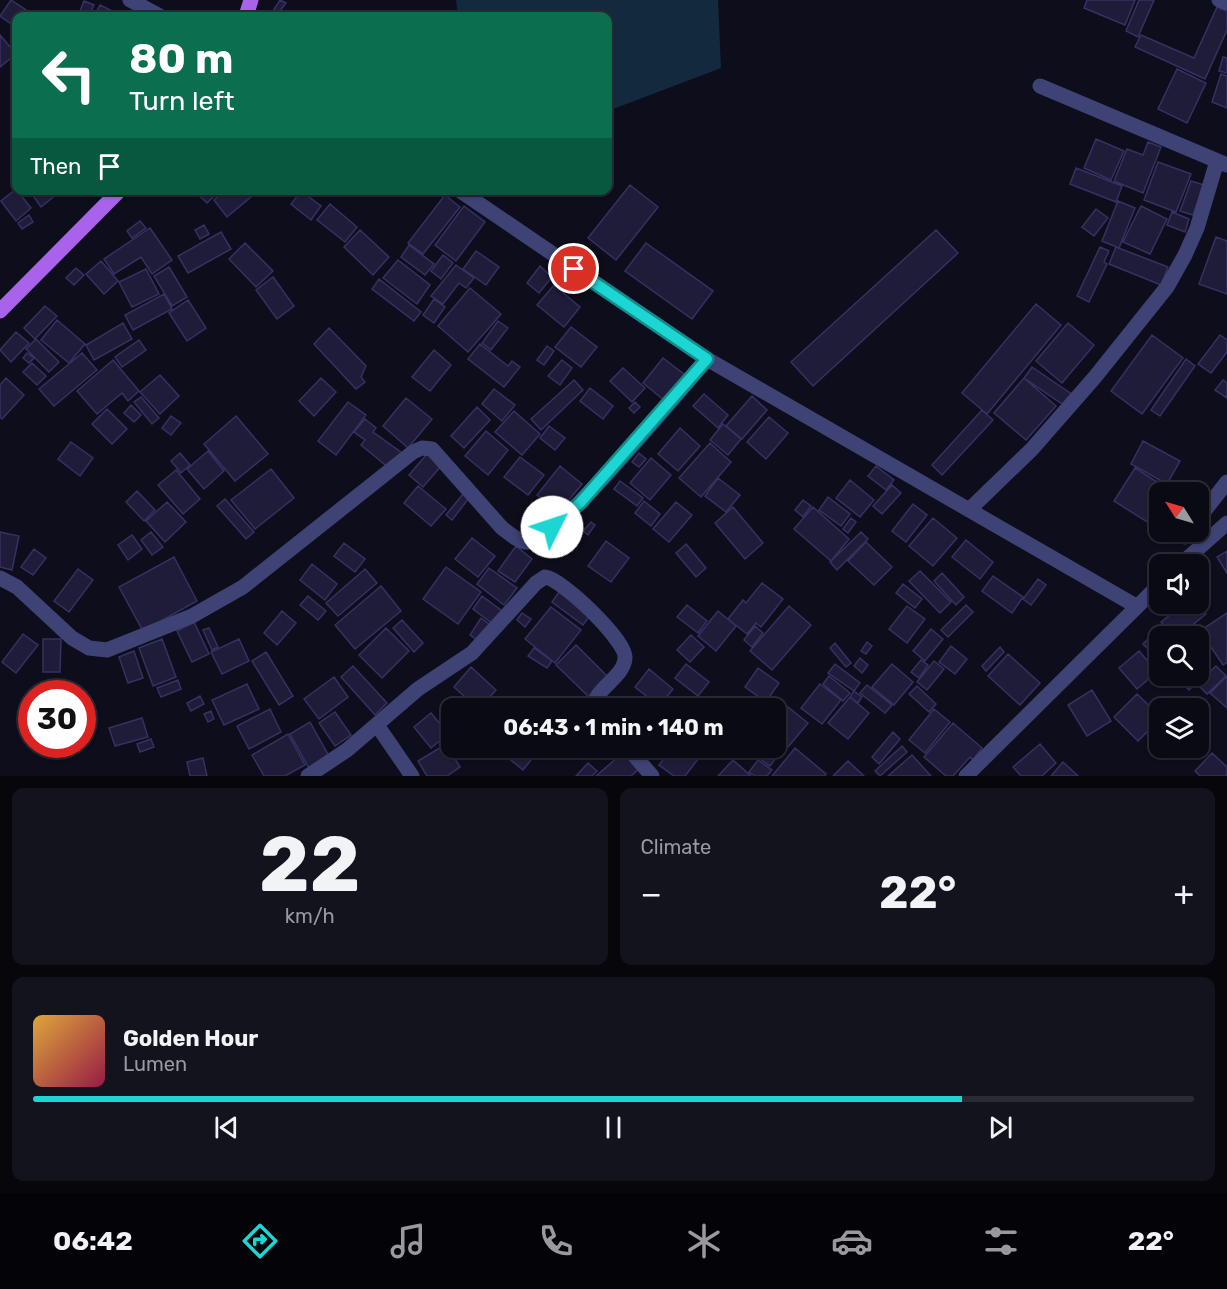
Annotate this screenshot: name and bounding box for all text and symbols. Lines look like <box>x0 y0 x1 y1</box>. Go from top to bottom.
text: 80 m <box>129 34 233 84</box>
icon: left <box>30 36 108 114</box>
text: Turn left <box>129 85 234 117</box>
icon: arrive <box>93 150 126 183</box>
text: Then <box>30 153 81 180</box>
pin <box>548 243 599 294</box>
icon: arrive <box>557 252 590 285</box>
north arrow <box>1149 482 1209 542</box>
map controls <box>1149 482 1209 758</box>
position arrow <box>520 495 584 559</box>
button: sound <box>1149 554 1209 614</box>
button: search <box>1149 626 1209 686</box>
speed limit sign: 30 <box>18 680 96 758</box>
button: layers <box>1149 698 1209 758</box>
text: 06:43 · 1 min · 140 m <box>503 714 724 741</box>
text: 22 <box>259 818 360 911</box>
text: Climate <box>641 835 711 859</box>
text: 22° <box>879 866 956 919</box>
text: − <box>641 874 662 913</box>
text: + <box>1173 874 1194 913</box>
text: km/h <box>285 904 335 928</box>
text: Golden Hour <box>123 1025 258 1052</box>
text: Lumen <box>123 1052 187 1076</box>
icon: previous <box>210 1111 243 1144</box>
icon: pause <box>597 1111 630 1144</box>
icon: next <box>984 1111 1017 1144</box>
icon: directions <box>239 1220 281 1262</box>
icon: music <box>387 1220 429 1262</box>
icon: phone <box>535 1220 577 1262</box>
icon: climate <box>683 1220 725 1262</box>
icon: car <box>831 1220 873 1262</box>
icon: filters <box>980 1220 1022 1262</box>
text: 06:42 <box>53 1225 133 1257</box>
text: 22° <box>1128 1225 1174 1257</box>

